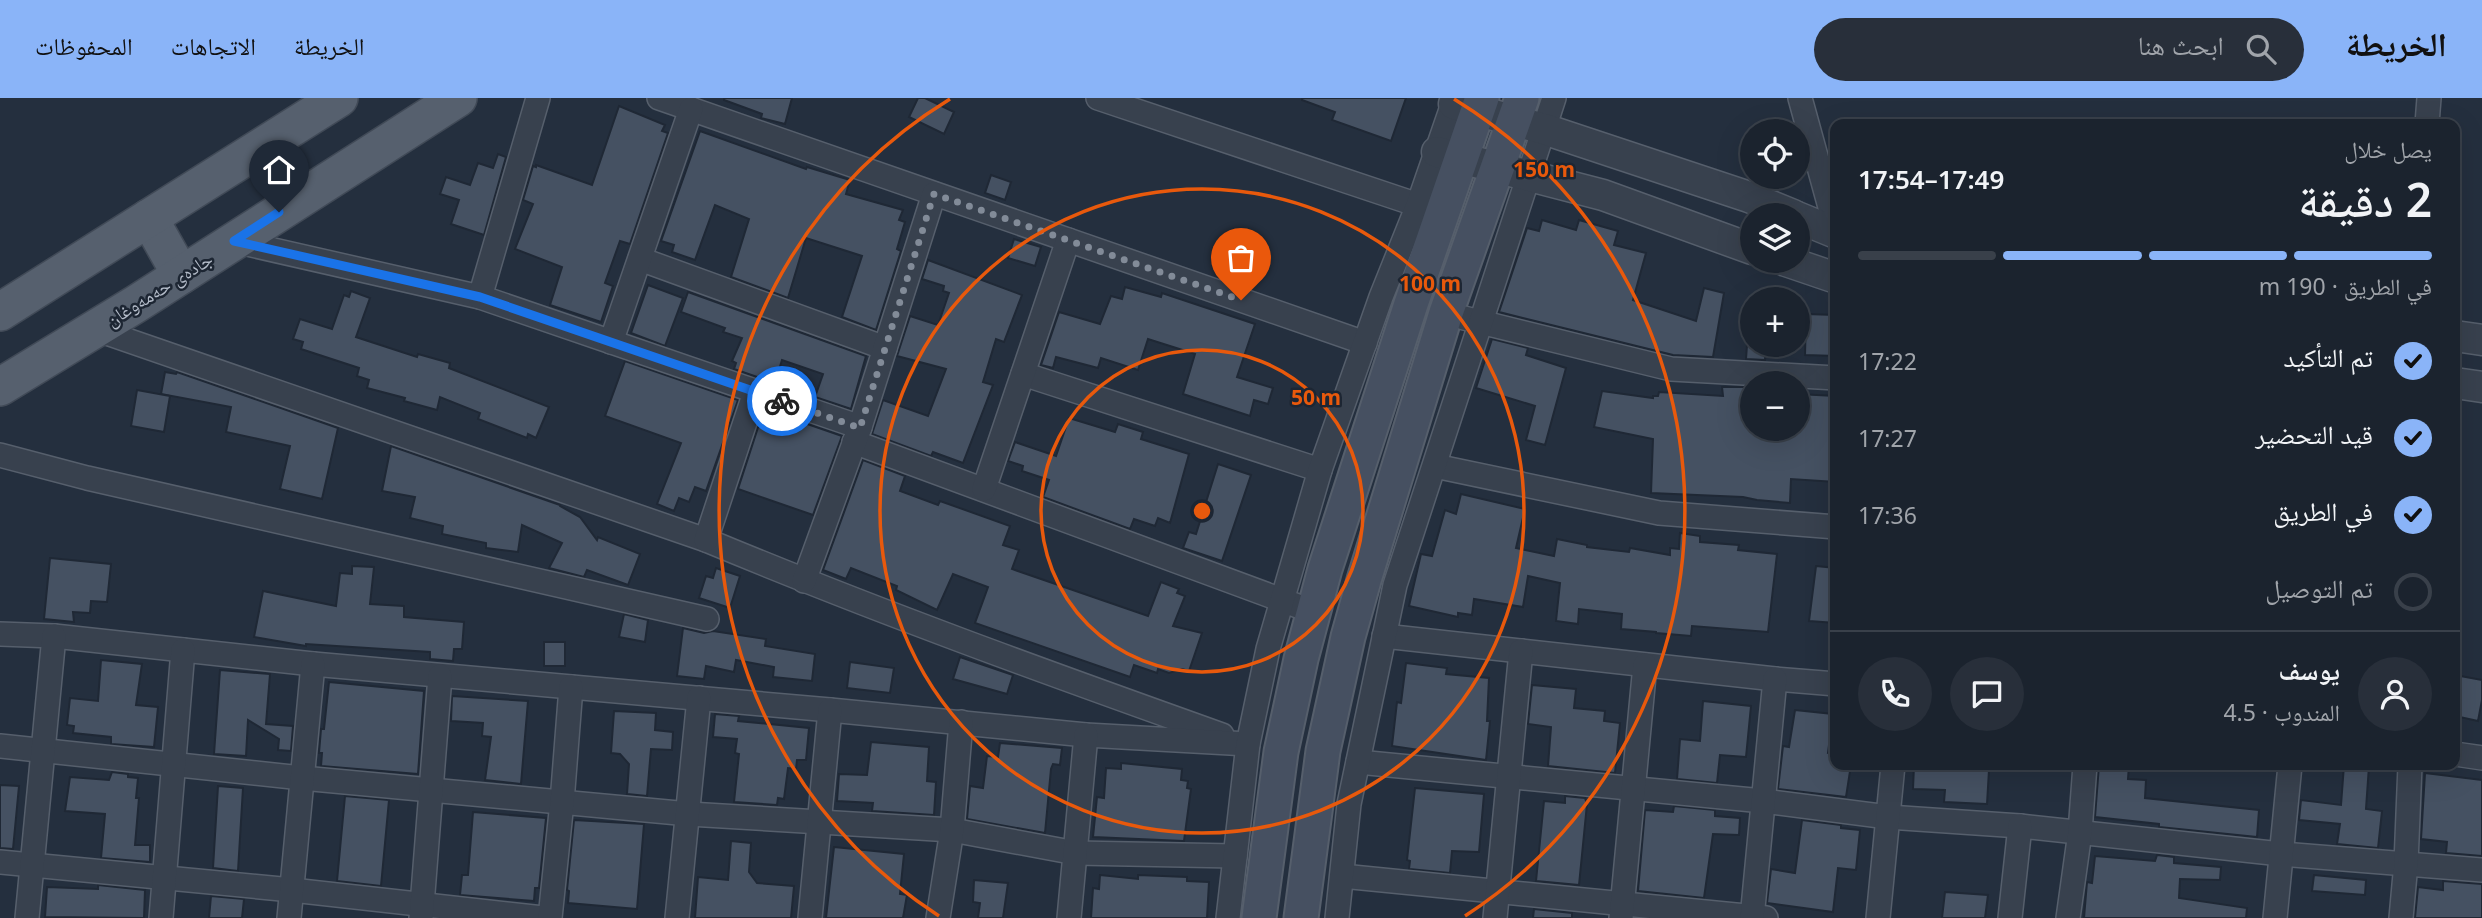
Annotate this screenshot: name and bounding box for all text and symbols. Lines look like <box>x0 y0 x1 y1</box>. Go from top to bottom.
search box <box>1814 18 2304 81</box>
text: الخريطة <box>2346 21 2447 66</box>
text: ابحث هنا <box>2138 27 2224 63</box>
text: المحفوظات <box>35 29 133 62</box>
text: الاتجاهات <box>171 29 256 62</box>
text: الخريطة <box>294 29 365 62</box>
icon: search <box>2242 30 2280 68</box>
map controls <box>1740 119 1810 441</box>
button: locate <box>1740 119 1810 189</box>
text: يصل خلال <box>2344 133 2432 165</box>
pin <box>249 140 309 212</box>
icon: home <box>260 151 298 189</box>
text: 150 m <box>1513 155 1575 183</box>
text: 17:49–17:54 <box>1858 161 2004 197</box>
text: 2 دقيقة <box>2298 168 2432 230</box>
button: layers <box>1740 203 1810 273</box>
pin <box>1211 228 1271 300</box>
icon: bag <box>1222 239 1260 277</box>
street label: جادەی حەمەوغان <box>101 246 217 332</box>
text: 100 m <box>1399 269 1461 297</box>
text: في الطريق · 190 m <box>2259 270 2432 302</box>
button: + <box>1740 287 1810 357</box>
text: تم التأكيد <box>2283 339 2373 375</box>
icon: check <box>2394 342 2432 380</box>
text: 17:22 <box>1858 345 1917 377</box>
courier <box>747 366 817 436</box>
button: − <box>1740 371 1810 441</box>
icon: bike <box>763 382 801 420</box>
text: 50 m <box>1291 383 1341 411</box>
text: قيد التحضير <box>2255 416 2373 452</box>
icon: check <box>2394 419 2432 457</box>
text: 17:27 <box>1858 422 1917 454</box>
text: في الطريق <box>2273 493 2373 529</box>
icon: check <box>2394 496 2432 534</box>
centre of rings <box>1190 499 1214 523</box>
text: 17:36 <box>1858 499 1917 531</box>
text: تم التوصيل <box>2265 570 2373 606</box>
text: يوسف <box>2279 652 2340 688</box>
button: phone <box>1858 657 1932 731</box>
button: chat <box>1950 657 2024 731</box>
button: person <box>2358 657 2432 731</box>
text: المندوب · 4.5 <box>2223 696 2340 728</box>

